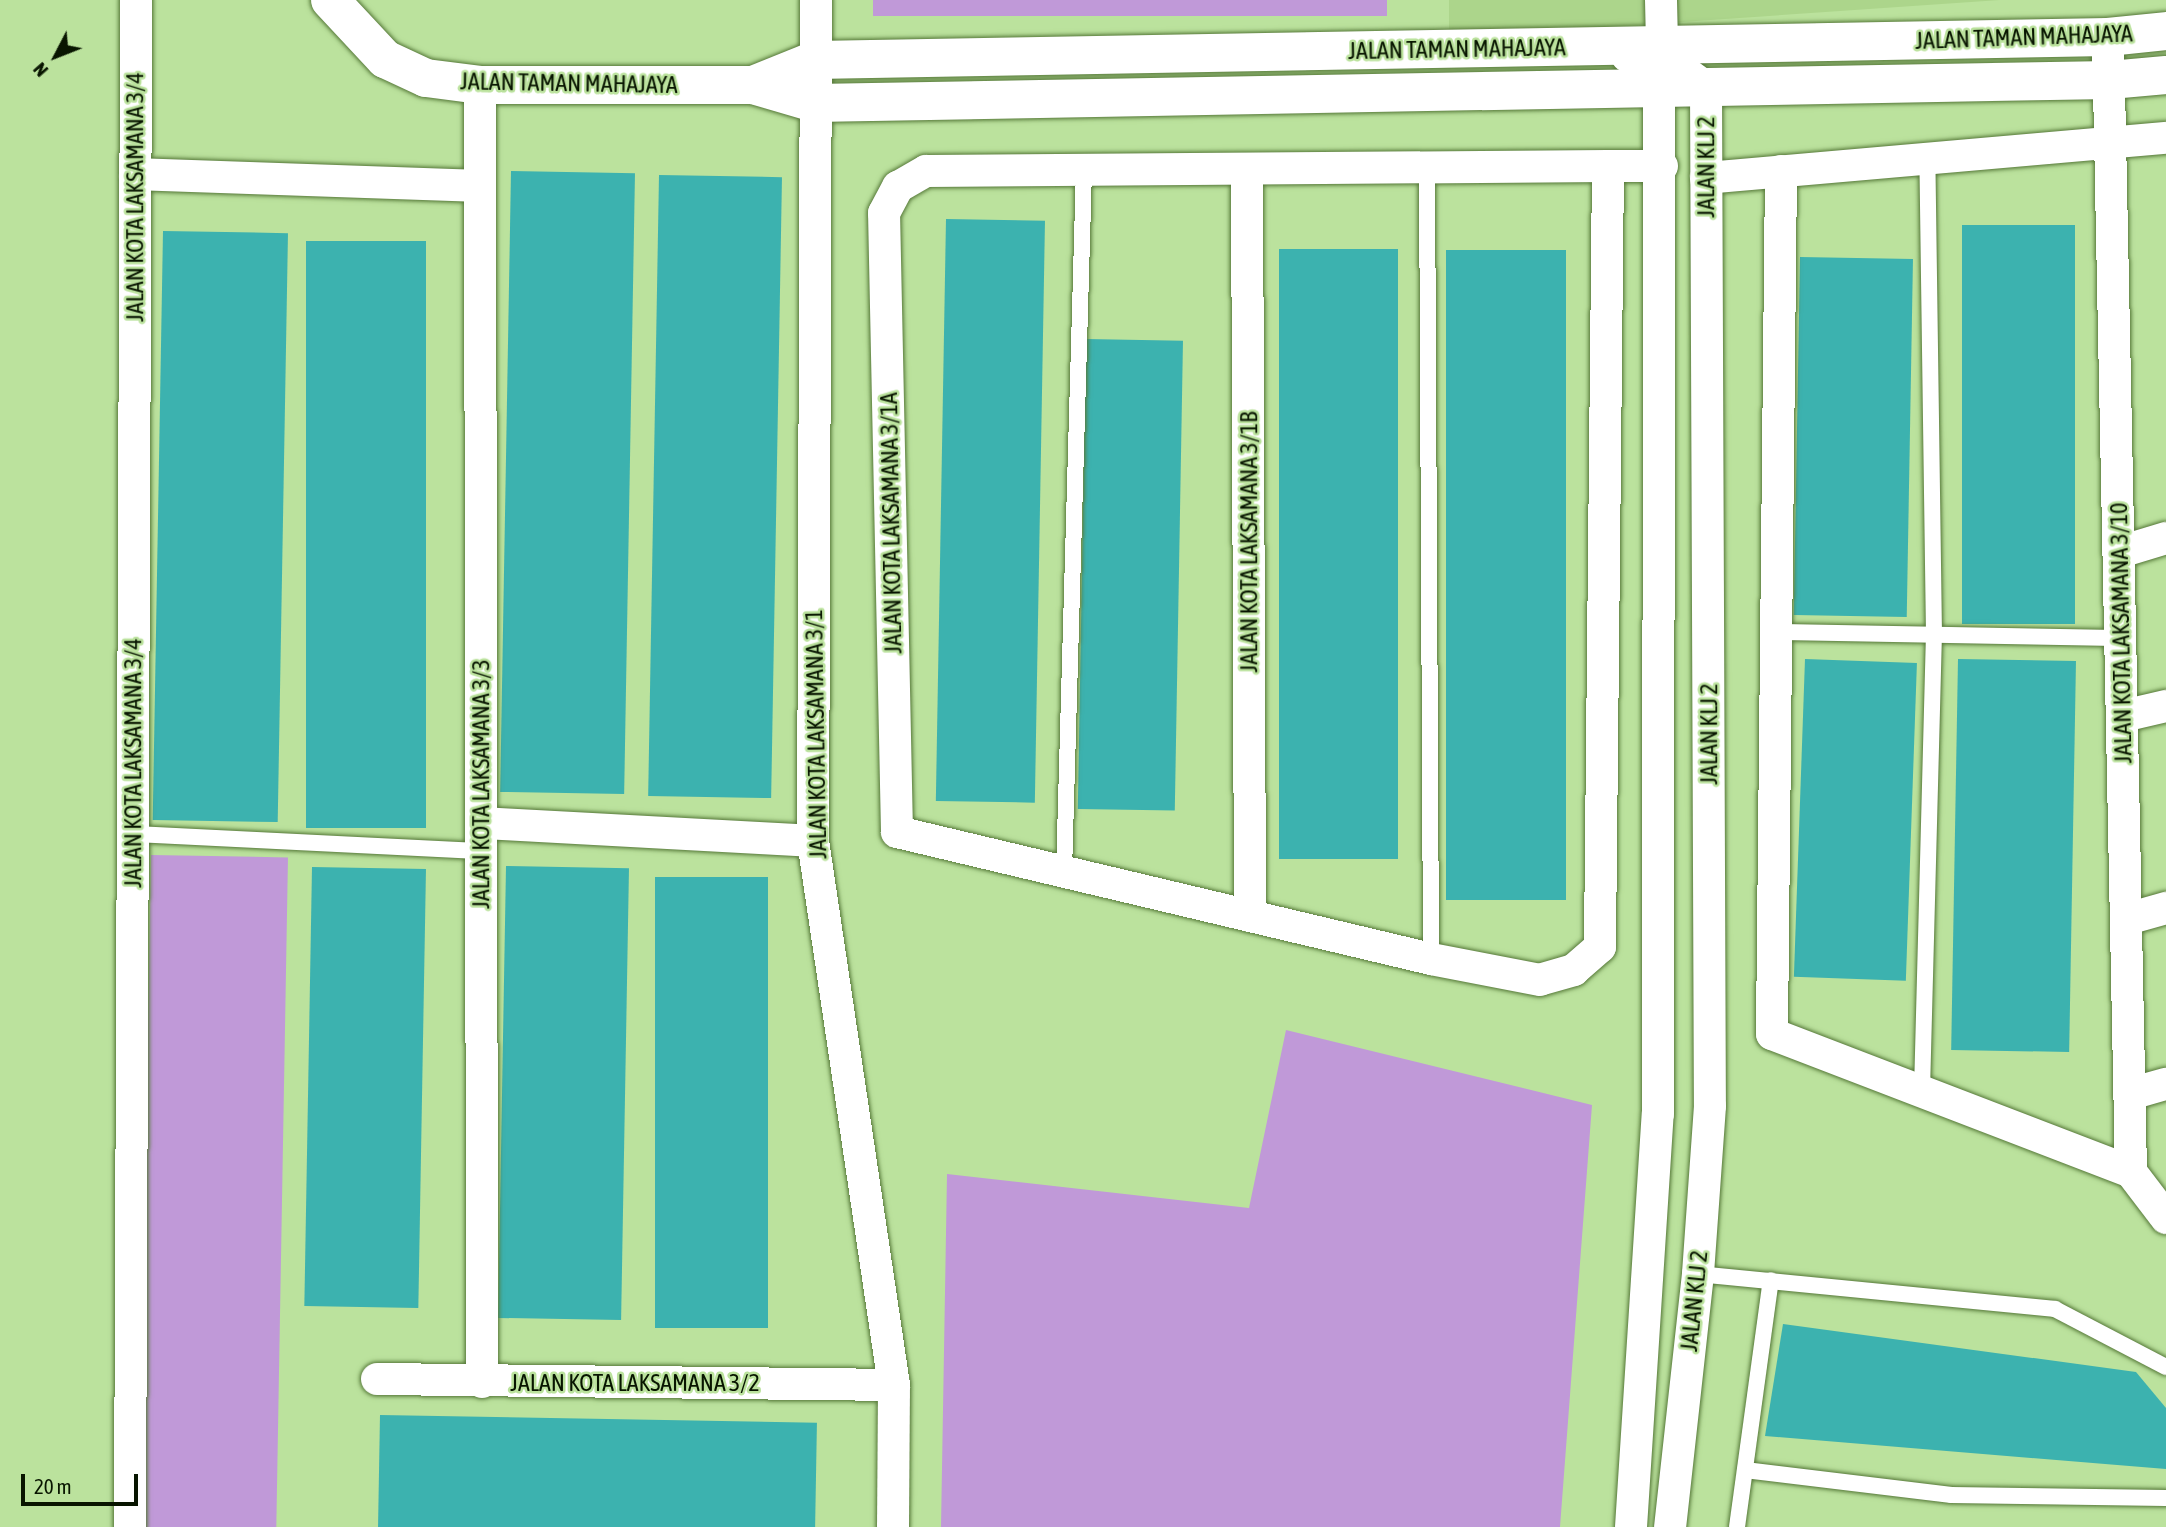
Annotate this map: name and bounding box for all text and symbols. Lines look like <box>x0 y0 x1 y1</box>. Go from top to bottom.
street label: JALAN TAMAN MAHAJAYA <box>1915 19 2133 55</box>
north arrow <box>21 21 91 91</box>
street label: JALAN TAMAN MAHAJAYA <box>1348 33 1566 65</box>
text: N <box>28 59 52 82</box>
street label: JALAN TAMAN MAHAJAYA <box>460 67 678 99</box>
street label: JALAN KOTA LAKSAMANA 3/4 <box>121 72 149 322</box>
street label: JALAN KLJ 2 <box>1692 116 1720 218</box>
street label: JALAN KOTA LAKSAMANA 3/1A <box>874 392 908 654</box>
street label: JALAN KOTA LAKSAMANA 3/1B <box>1235 412 1263 672</box>
street label: JALAN KOTA LAKSAMANA 3/10 <box>2104 502 2138 764</box>
street label: JALAN KOTA LAKSAMANA 3/1 <box>799 609 833 859</box>
street label: JALAN KOTA LAKSAMANA 3/4 <box>119 638 147 888</box>
street label: JALAN KOTA LAKSAMANA 3/3 <box>467 659 495 909</box>
street label: JALAN KLJ 2 <box>1695 683 1723 785</box>
street label: JALAN KLJ 2 <box>1674 1249 1714 1353</box>
street label: JALAN KOTA LAKSAMANA 3/2 <box>510 1369 760 1397</box>
scale bar <box>24 1460 142 1504</box>
text: 20 m <box>34 1474 72 1498</box>

